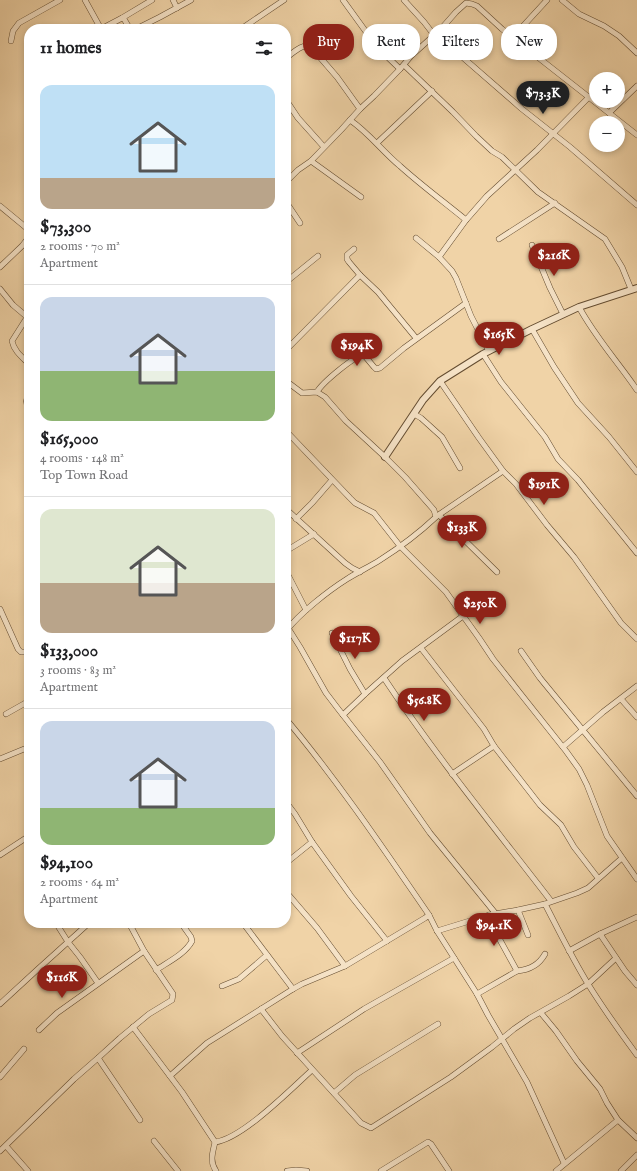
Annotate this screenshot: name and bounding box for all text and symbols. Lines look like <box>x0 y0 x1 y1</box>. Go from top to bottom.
chip: Buy <box>303 24 354 60</box>
chip: Rent <box>362 24 420 60</box>
chip: Filters <box>428 24 493 60</box>
chip: New <box>501 24 557 60</box>
icon: filters <box>253 37 275 59</box>
text: 11 homes <box>40 38 101 59</box>
map controls <box>589 72 625 152</box>
button: + <box>589 72 625 108</box>
pin: $73.3K <box>510 81 576 115</box>
text: $73.3K <box>525 85 561 102</box>
icon: home <box>122 111 194 183</box>
button: − <box>589 116 625 152</box>
text: $73,300 <box>40 217 91 238</box>
text: 2 rooms · 70 m² <box>40 238 120 255</box>
pin: $216K <box>526 243 582 277</box>
text: $216K <box>537 247 571 264</box>
text: Apartment <box>40 255 98 272</box>
pin: $165K <box>471 322 527 356</box>
icon: home <box>122 323 194 395</box>
text: $165K <box>483 326 515 343</box>
pin: $194K <box>329 333 385 367</box>
text: $194K <box>340 337 374 354</box>
text: $165,000 <box>40 429 99 450</box>
text: 4 rooms · 148 m² <box>40 450 124 467</box>
text: Top Town Road <box>40 467 128 484</box>
pin: $191K <box>516 472 572 506</box>
text: $191K <box>528 476 560 493</box>
pin: $133K <box>434 515 490 549</box>
text: $133K <box>446 519 478 536</box>
icon: home <box>122 535 194 607</box>
pin: $250K <box>452 591 508 625</box>
text: $250K <box>463 595 497 612</box>
pin: $117K <box>327 626 383 660</box>
text: $117K <box>339 630 371 647</box>
text: $133,000 <box>40 641 98 662</box>
text: 3 rooms · 83 m² <box>40 662 116 679</box>
text: Apartment <box>40 679 98 696</box>
pin: $56.8K <box>391 688 457 722</box>
text: $56.8K <box>407 692 441 709</box>
icon: home <box>122 747 194 819</box>
text: $94,100 <box>40 853 93 874</box>
text: 2 rooms · 64 m² <box>40 874 119 891</box>
text: Apartment <box>40 891 98 908</box>
pin: $94.1K <box>461 913 527 947</box>
text: $94.1K <box>476 917 512 934</box>
pin: $116K <box>34 965 90 999</box>
text: $116K <box>46 969 78 986</box>

